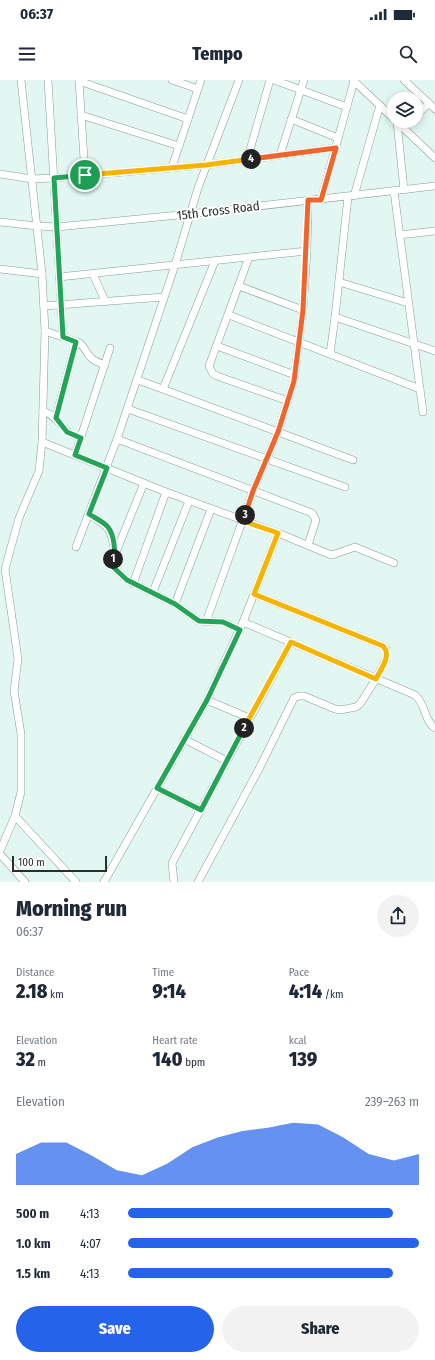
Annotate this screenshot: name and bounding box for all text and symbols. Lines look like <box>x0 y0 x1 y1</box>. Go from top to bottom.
text: 06:37 <box>20 5 53 23</box>
icon: menu <box>16 43 38 65</box>
text: Tempo <box>192 43 243 65</box>
icon: search <box>397 43 419 65</box>
map controls <box>387 92 423 128</box>
button: layers <box>387 92 423 128</box>
pin: 4 <box>241 149 261 169</box>
text: 4 <box>248 152 254 165</box>
pin <box>68 158 102 192</box>
icon: arrive <box>74 164 96 186</box>
street label: 15th Cross Road <box>176 198 260 223</box>
pin: 3 <box>235 505 255 525</box>
text: 3 <box>242 508 248 521</box>
pin: 1 <box>103 549 123 569</box>
text: 1 <box>111 552 115 565</box>
pin: 2 <box>234 718 254 738</box>
text: 2 <box>241 721 247 734</box>
scale bar <box>12 854 107 873</box>
text: 100 m <box>18 856 45 869</box>
text: Morning run <box>16 895 127 922</box>
button: share <box>377 895 419 937</box>
text: 06:37 <box>16 924 43 939</box>
text: Distance <box>16 966 55 979</box>
text: Time <box>152 966 174 979</box>
text: Pace <box>289 966 309 979</box>
text: 2.18 <box>16 979 47 1003</box>
text: 9:14 <box>152 979 186 1003</box>
text: 4:14 <box>289 979 322 1003</box>
text: km <box>47 988 64 1001</box>
text: /km <box>322 988 344 1001</box>
text: Elevation <box>16 1034 57 1047</box>
text: Heart rate <box>152 1034 198 1047</box>
text: kcal <box>289 1034 306 1047</box>
text: 32 <box>16 1047 35 1071</box>
text: 140 <box>152 1047 183 1071</box>
text: 139 <box>289 1047 317 1071</box>
text: m <box>35 1056 46 1069</box>
text: bpm <box>183 1056 205 1069</box>
text: Elevation <box>16 1094 65 1109</box>
text: 239–263 m <box>365 1094 419 1109</box>
text: 500 m <box>16 1206 49 1221</box>
text: 4:13 <box>80 1206 99 1221</box>
text: 1.0 km <box>16 1236 51 1251</box>
text: 4:07 <box>80 1236 101 1251</box>
text: 1.5 km <box>16 1266 50 1281</box>
text: 4:13 <box>80 1266 99 1281</box>
button: Save <box>16 1306 214 1352</box>
button: Share <box>222 1306 419 1352</box>

